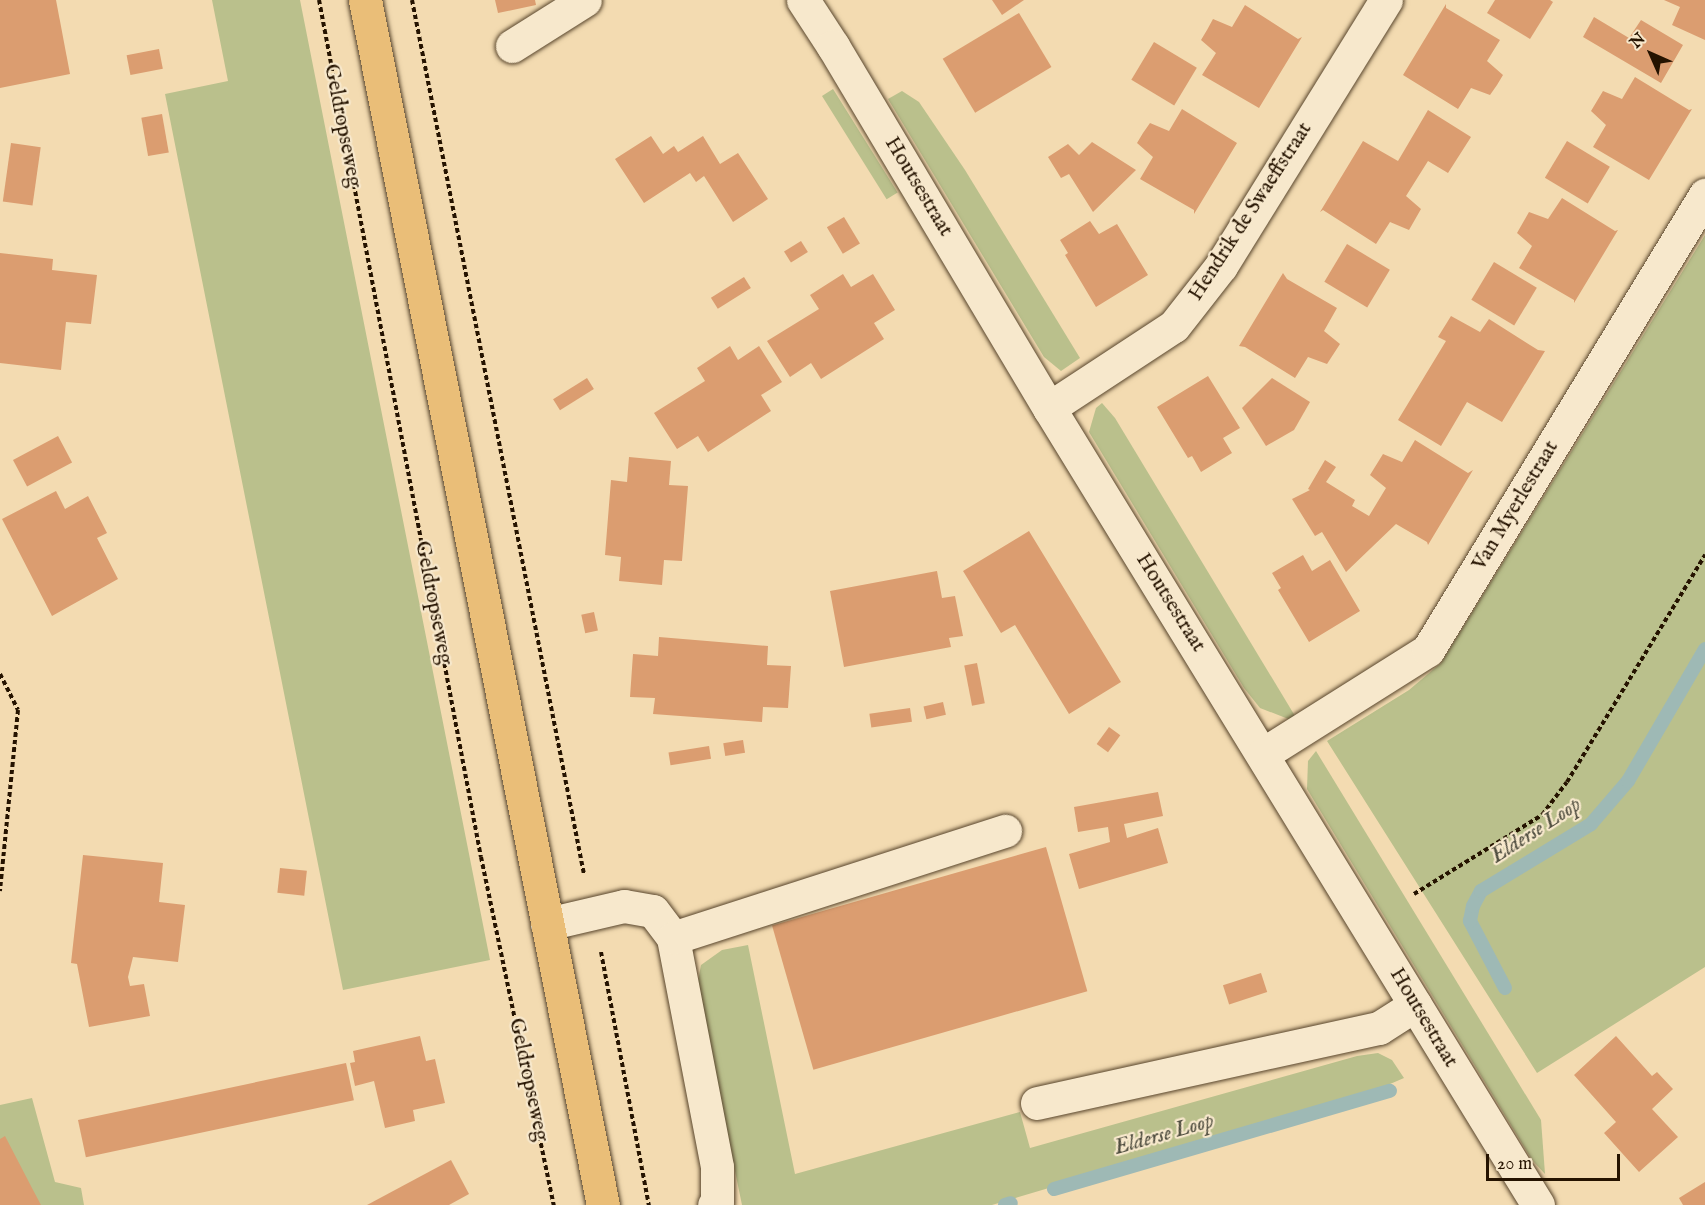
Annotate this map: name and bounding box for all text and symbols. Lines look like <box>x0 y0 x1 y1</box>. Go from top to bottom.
north arrow <box>1621 24 1681 84</box>
text: N <box>1626 29 1650 53</box>
street label: Geldropseweg <box>318 62 366 190</box>
street label: Hendrik de Swaeffstraat <box>1184 118 1318 306</box>
street label: Houtsestraat <box>878 133 958 241</box>
street label: Van Myerlestraat <box>1467 437 1565 575</box>
street label: Geldropseweg <box>409 539 457 667</box>
street label: Houtsestraat <box>1130 549 1210 657</box>
water label: Elderse Loop <box>1486 792 1586 870</box>
street label: Houtsestraat <box>1383 964 1463 1072</box>
street label: Geldropseweg <box>503 1016 553 1144</box>
water label: Elderse Loop <box>1111 1108 1217 1162</box>
scale bar <box>1489 1142 1622 1180</box>
text: 20 m <box>1497 1153 1532 1176</box>

